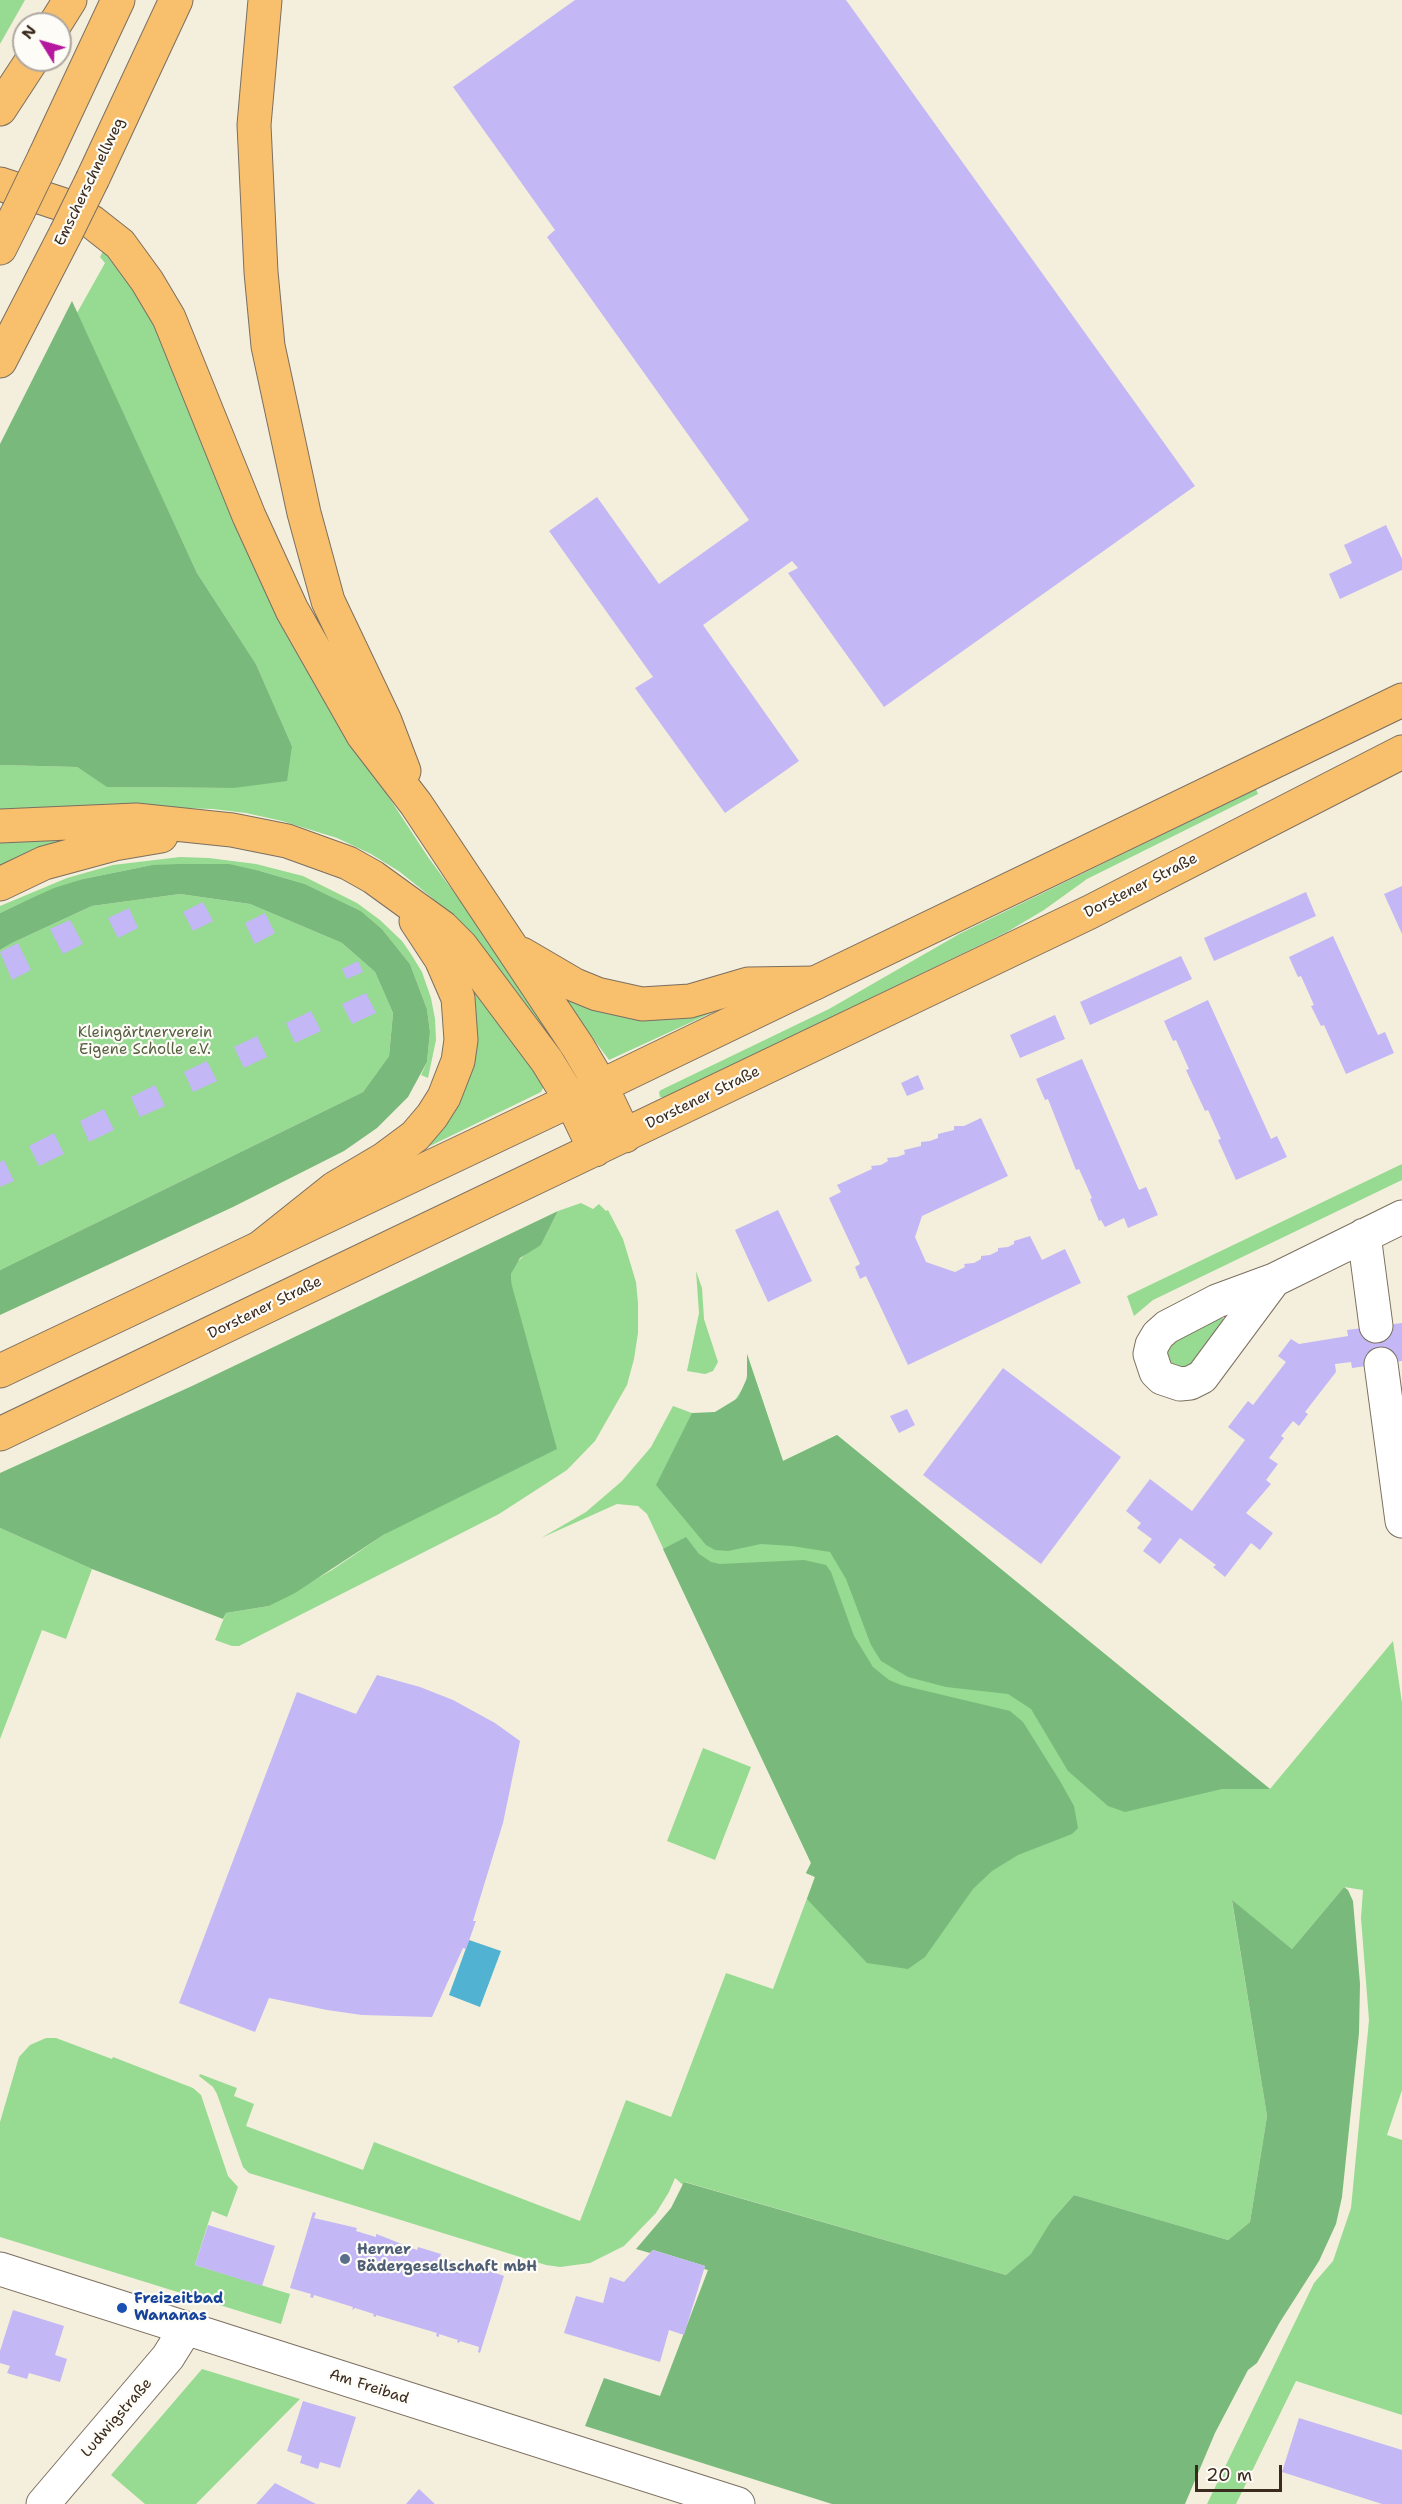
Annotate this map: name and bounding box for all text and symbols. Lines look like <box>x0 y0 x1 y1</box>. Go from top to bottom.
north arrow <box>12 12 72 72</box>
text: N <box>17 21 41 43</box>
street label: Emscherschnellweg <box>51 115 129 249</box>
street label: Dorstener Straße <box>1081 850 1201 922</box>
park label: Kleingärtnerverein Eigene Scholle e.V. <box>78 1024 212 1059</box>
street label: Dorstener Straße <box>643 1063 763 1133</box>
street label: Dorstener Straße <box>205 1273 325 1343</box>
place label: Herner Bädergesellschaft mbH <box>357 2241 537 2276</box>
marker: Herner Bädergesellschaft mbH <box>338 2252 352 2266</box>
place label: Freizeitbad Wananas <box>134 2290 223 2325</box>
marker: Freizeitbad Wananas <box>115 2301 129 2315</box>
street label: Am Freibad <box>327 2366 411 2408</box>
street label: Ludwigstraße <box>78 2375 156 2461</box>
scale bar <box>1198 2453 1285 2491</box>
text: 20 m <box>1206 2463 1252 2487</box>

